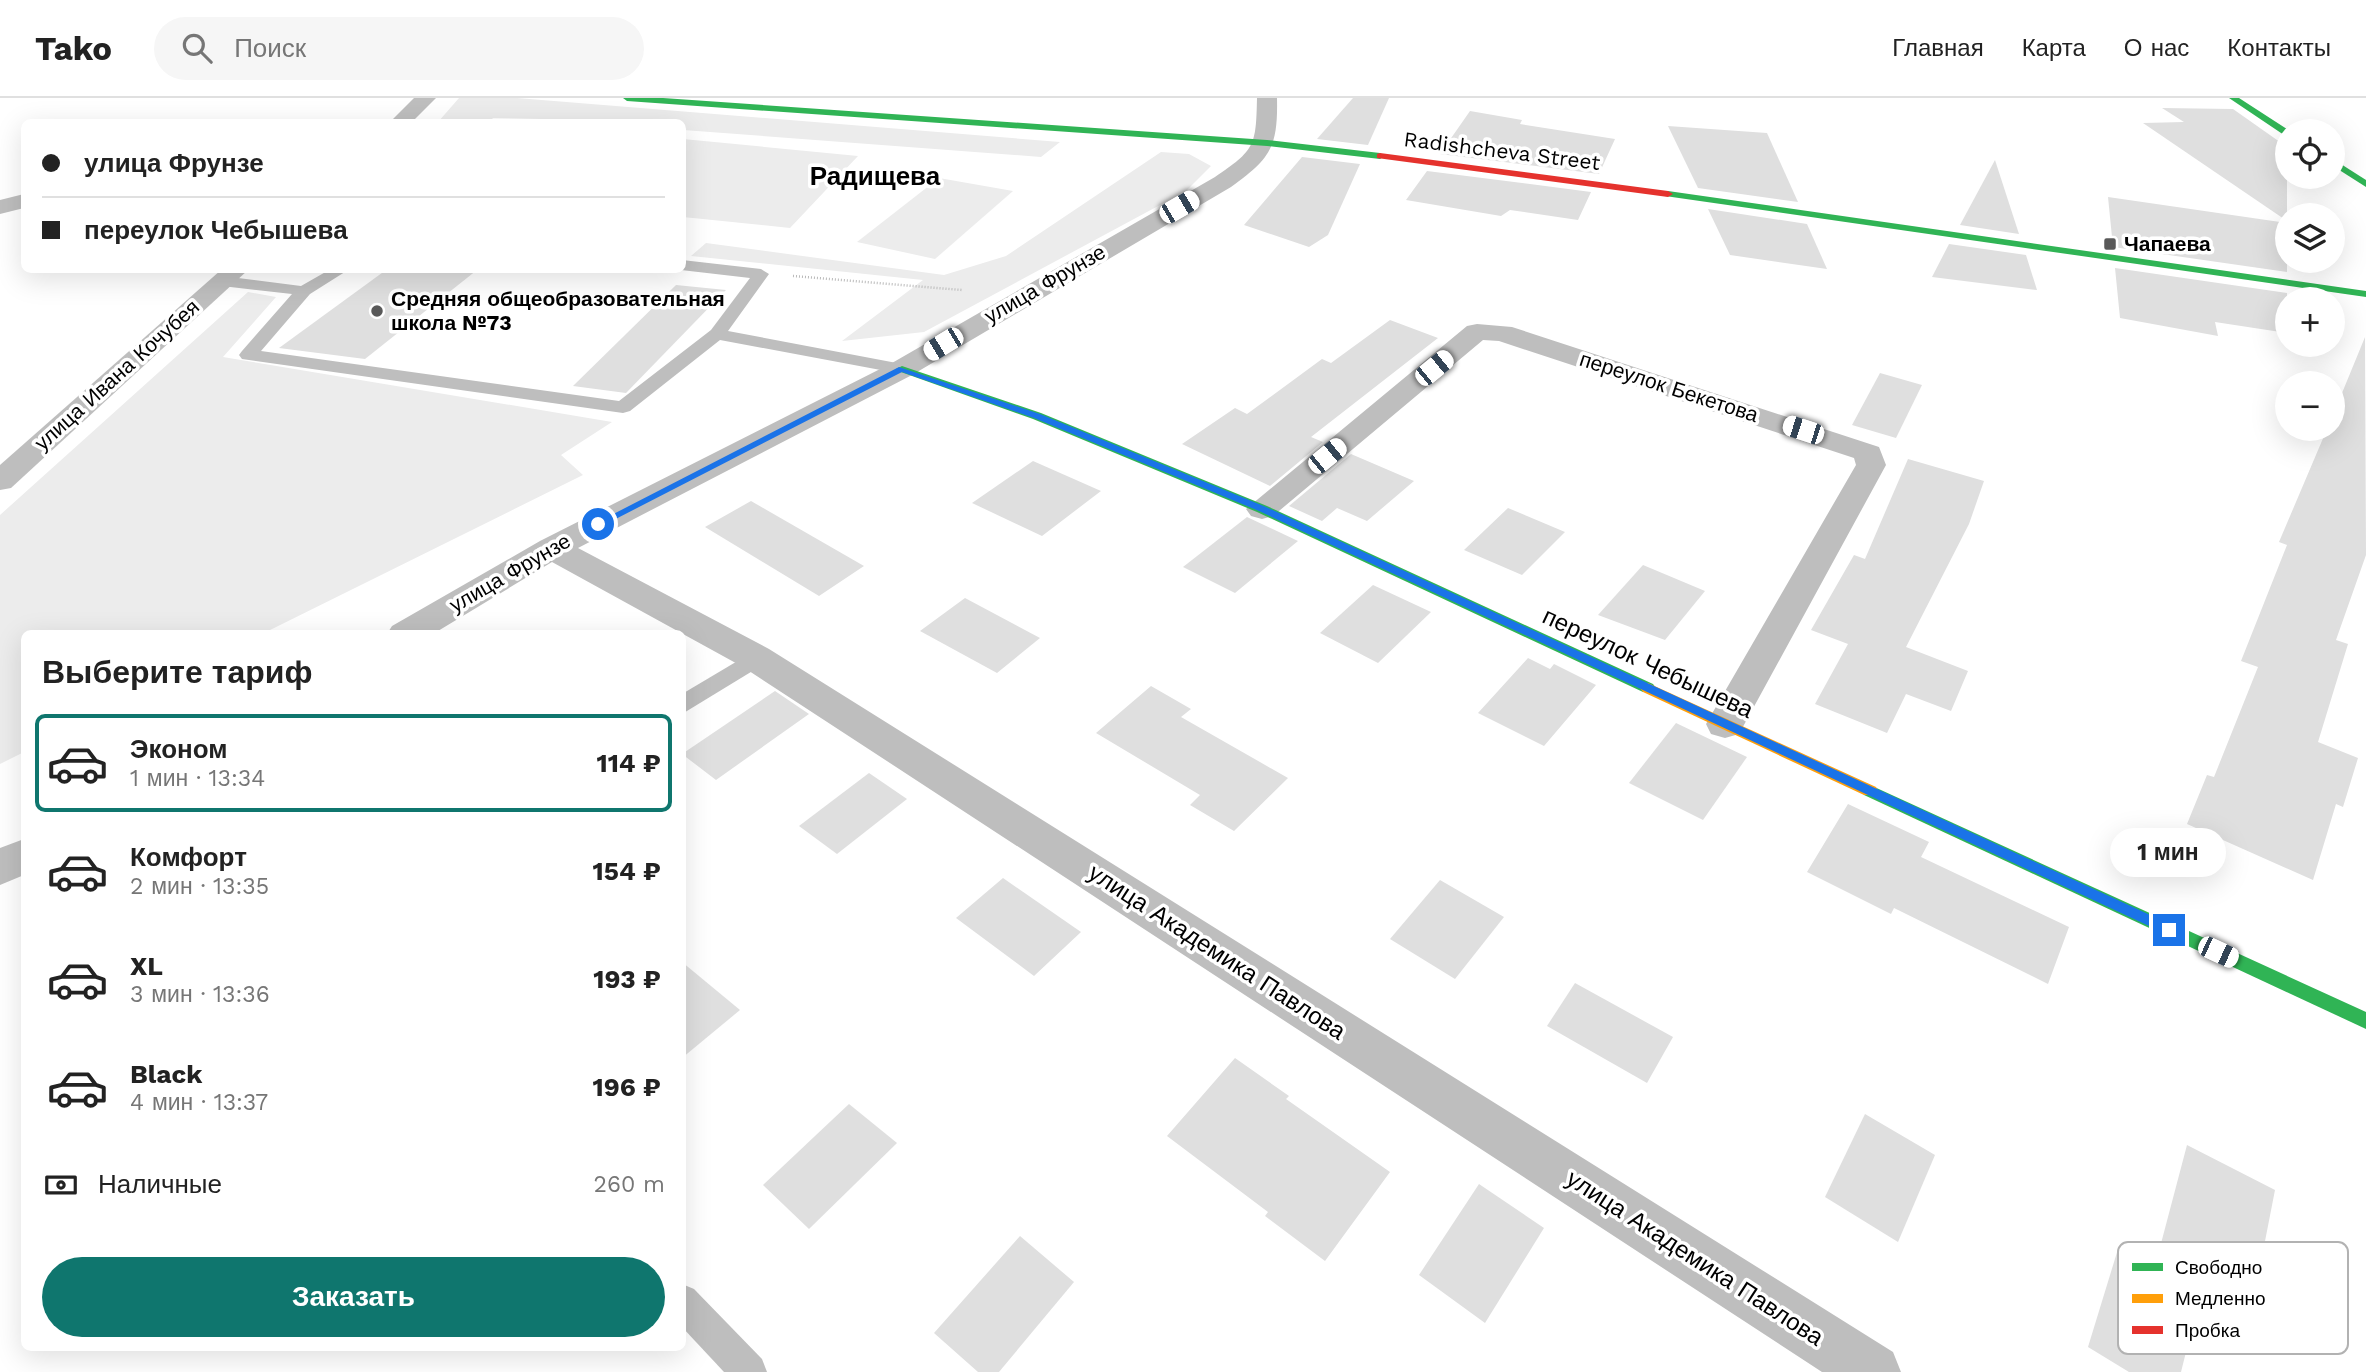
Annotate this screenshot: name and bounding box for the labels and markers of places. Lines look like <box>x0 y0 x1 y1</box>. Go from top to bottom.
place label: Чапаева <box>2124 231 2211 256</box>
marker: Чапаева <box>2102 236 2118 252</box>
place label: Средняя общеобразовательная школа №73 <box>391 286 725 335</box>
marker: Средняя общеобразовательная школа №73 <box>369 303 385 319</box>

